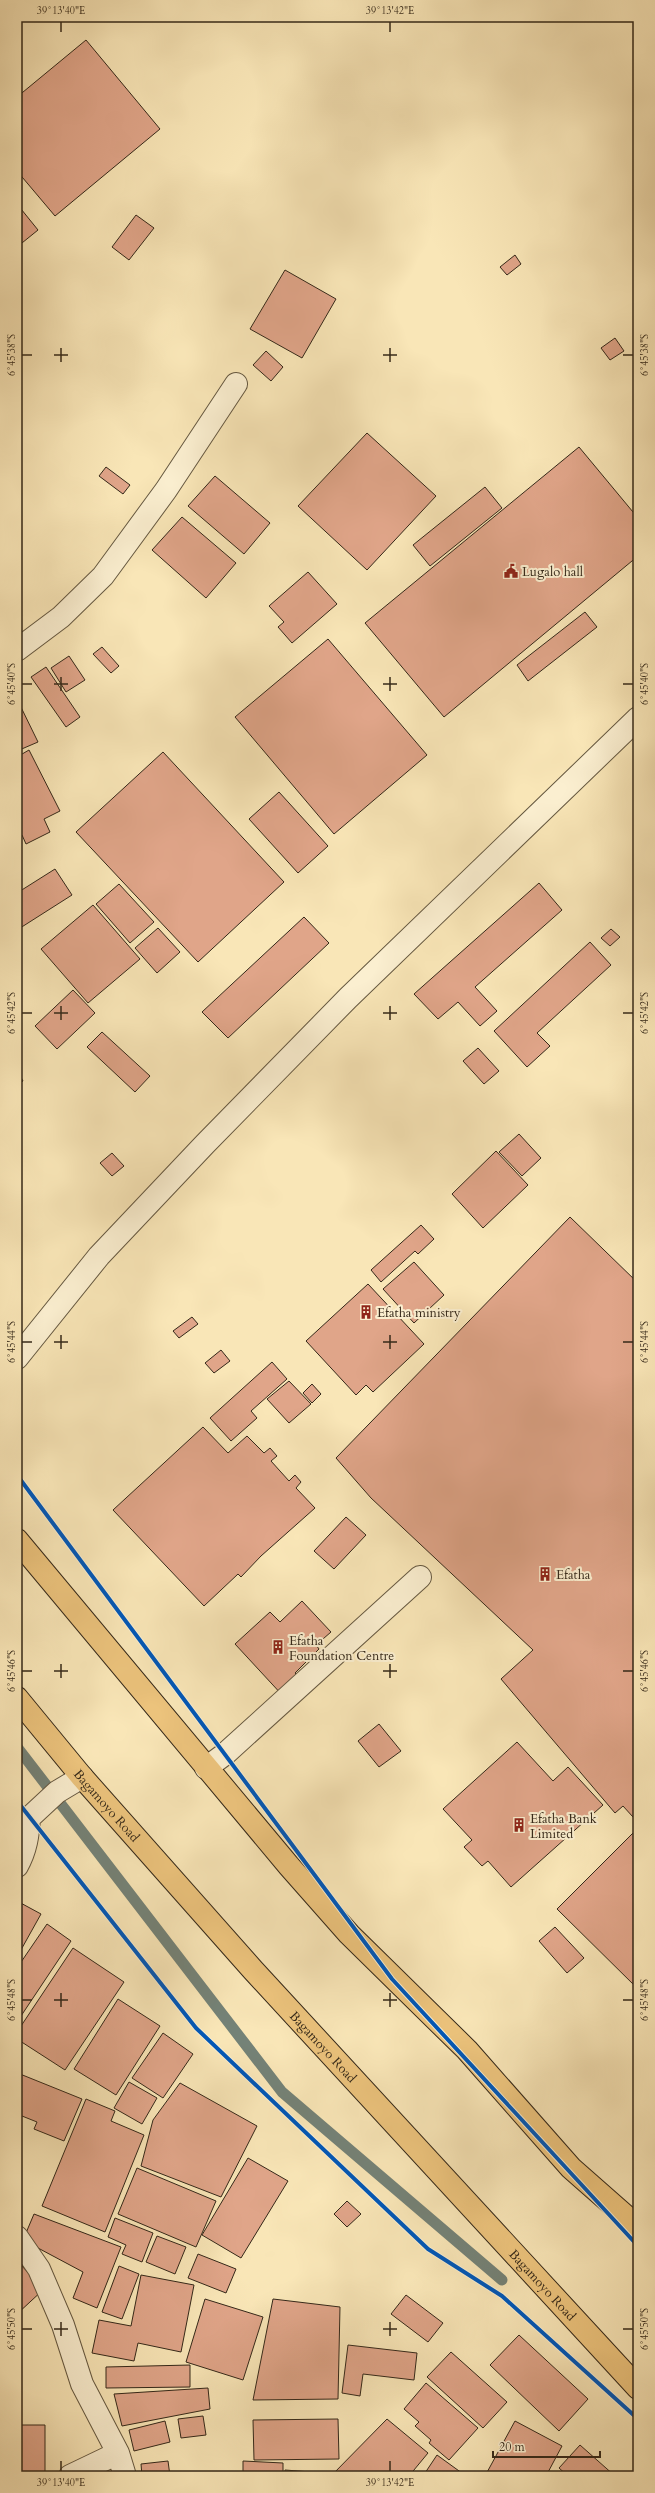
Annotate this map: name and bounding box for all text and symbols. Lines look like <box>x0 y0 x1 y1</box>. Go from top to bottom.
text: 39°13'40"E <box>37 4 85 18</box>
text: 39°13'42"E <box>366 4 414 18</box>
text: 6°45'38"S <box>5 334 19 376</box>
text: 6°45'38"S <box>638 334 652 376</box>
public building icon: Lugalo hall <box>503 563 519 579</box>
place label: Lugalo hall <box>522 563 584 581</box>
text: 6°45'40"S <box>5 663 19 705</box>
text: 6°45'40"S <box>638 663 652 705</box>
text: 6°45'42"S <box>5 992 19 1034</box>
text: 6°45'42"S <box>638 992 652 1034</box>
building icon: Efatha ministry <box>358 1304 374 1320</box>
place label: Efatha ministry <box>377 1304 461 1322</box>
text: 6°45'44"S <box>5 1321 19 1363</box>
text: 6°45'44"S <box>638 1321 652 1363</box>
building icon: Efatha <box>537 1566 553 1582</box>
place label: Efatha <box>556 1566 591 1584</box>
place label: Efatha Foundation Centre <box>289 1632 394 1665</box>
building icon: Efatha Foundation Centre <box>270 1639 286 1655</box>
text: 6°45'46"S <box>5 1650 19 1692</box>
text: 6°45'46"S <box>638 1650 652 1692</box>
street label: Bagamoyo Road <box>69 1766 143 1846</box>
place label: Efatha Bank Limited <box>530 1810 597 1843</box>
building icon: Efatha Bank Limited <box>511 1817 527 1833</box>
text: 6°45'48"S <box>5 1979 19 2021</box>
text: 6°45'48"S <box>638 1979 652 2021</box>
street label: Bagamoyo Road <box>285 2007 360 2087</box>
street label: Bagamoyo Road <box>505 2246 580 2325</box>
text: 6°45'50"S <box>5 2308 19 2350</box>
text: 6°45'50"S <box>638 2308 652 2350</box>
scale bar <box>493 2433 600 2459</box>
text: 20 m <box>499 2439 526 2455</box>
text: 39°13'40"E <box>37 2476 85 2490</box>
text: 39°13'42"E <box>366 2476 414 2490</box>

